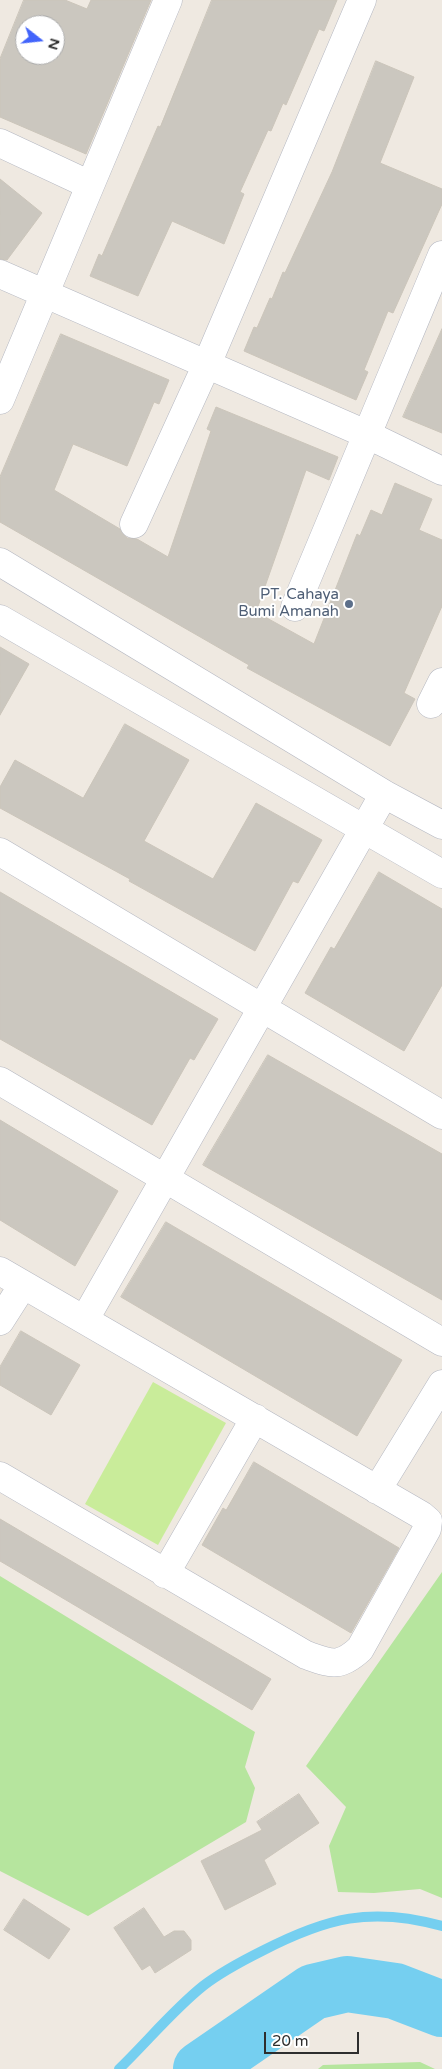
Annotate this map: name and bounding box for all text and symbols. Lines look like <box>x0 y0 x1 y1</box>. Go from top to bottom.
north arrow <box>15 15 65 65</box>
text: N <box>44 36 64 52</box>
place label: PT. Cahaya Bumi Amanah <box>238 586 339 621</box>
marker: PT. Cahaya Bumi Amanah <box>343 598 355 610</box>
scale bar <box>267 2022 362 2054</box>
text: 20 m <box>272 2032 309 2050</box>

